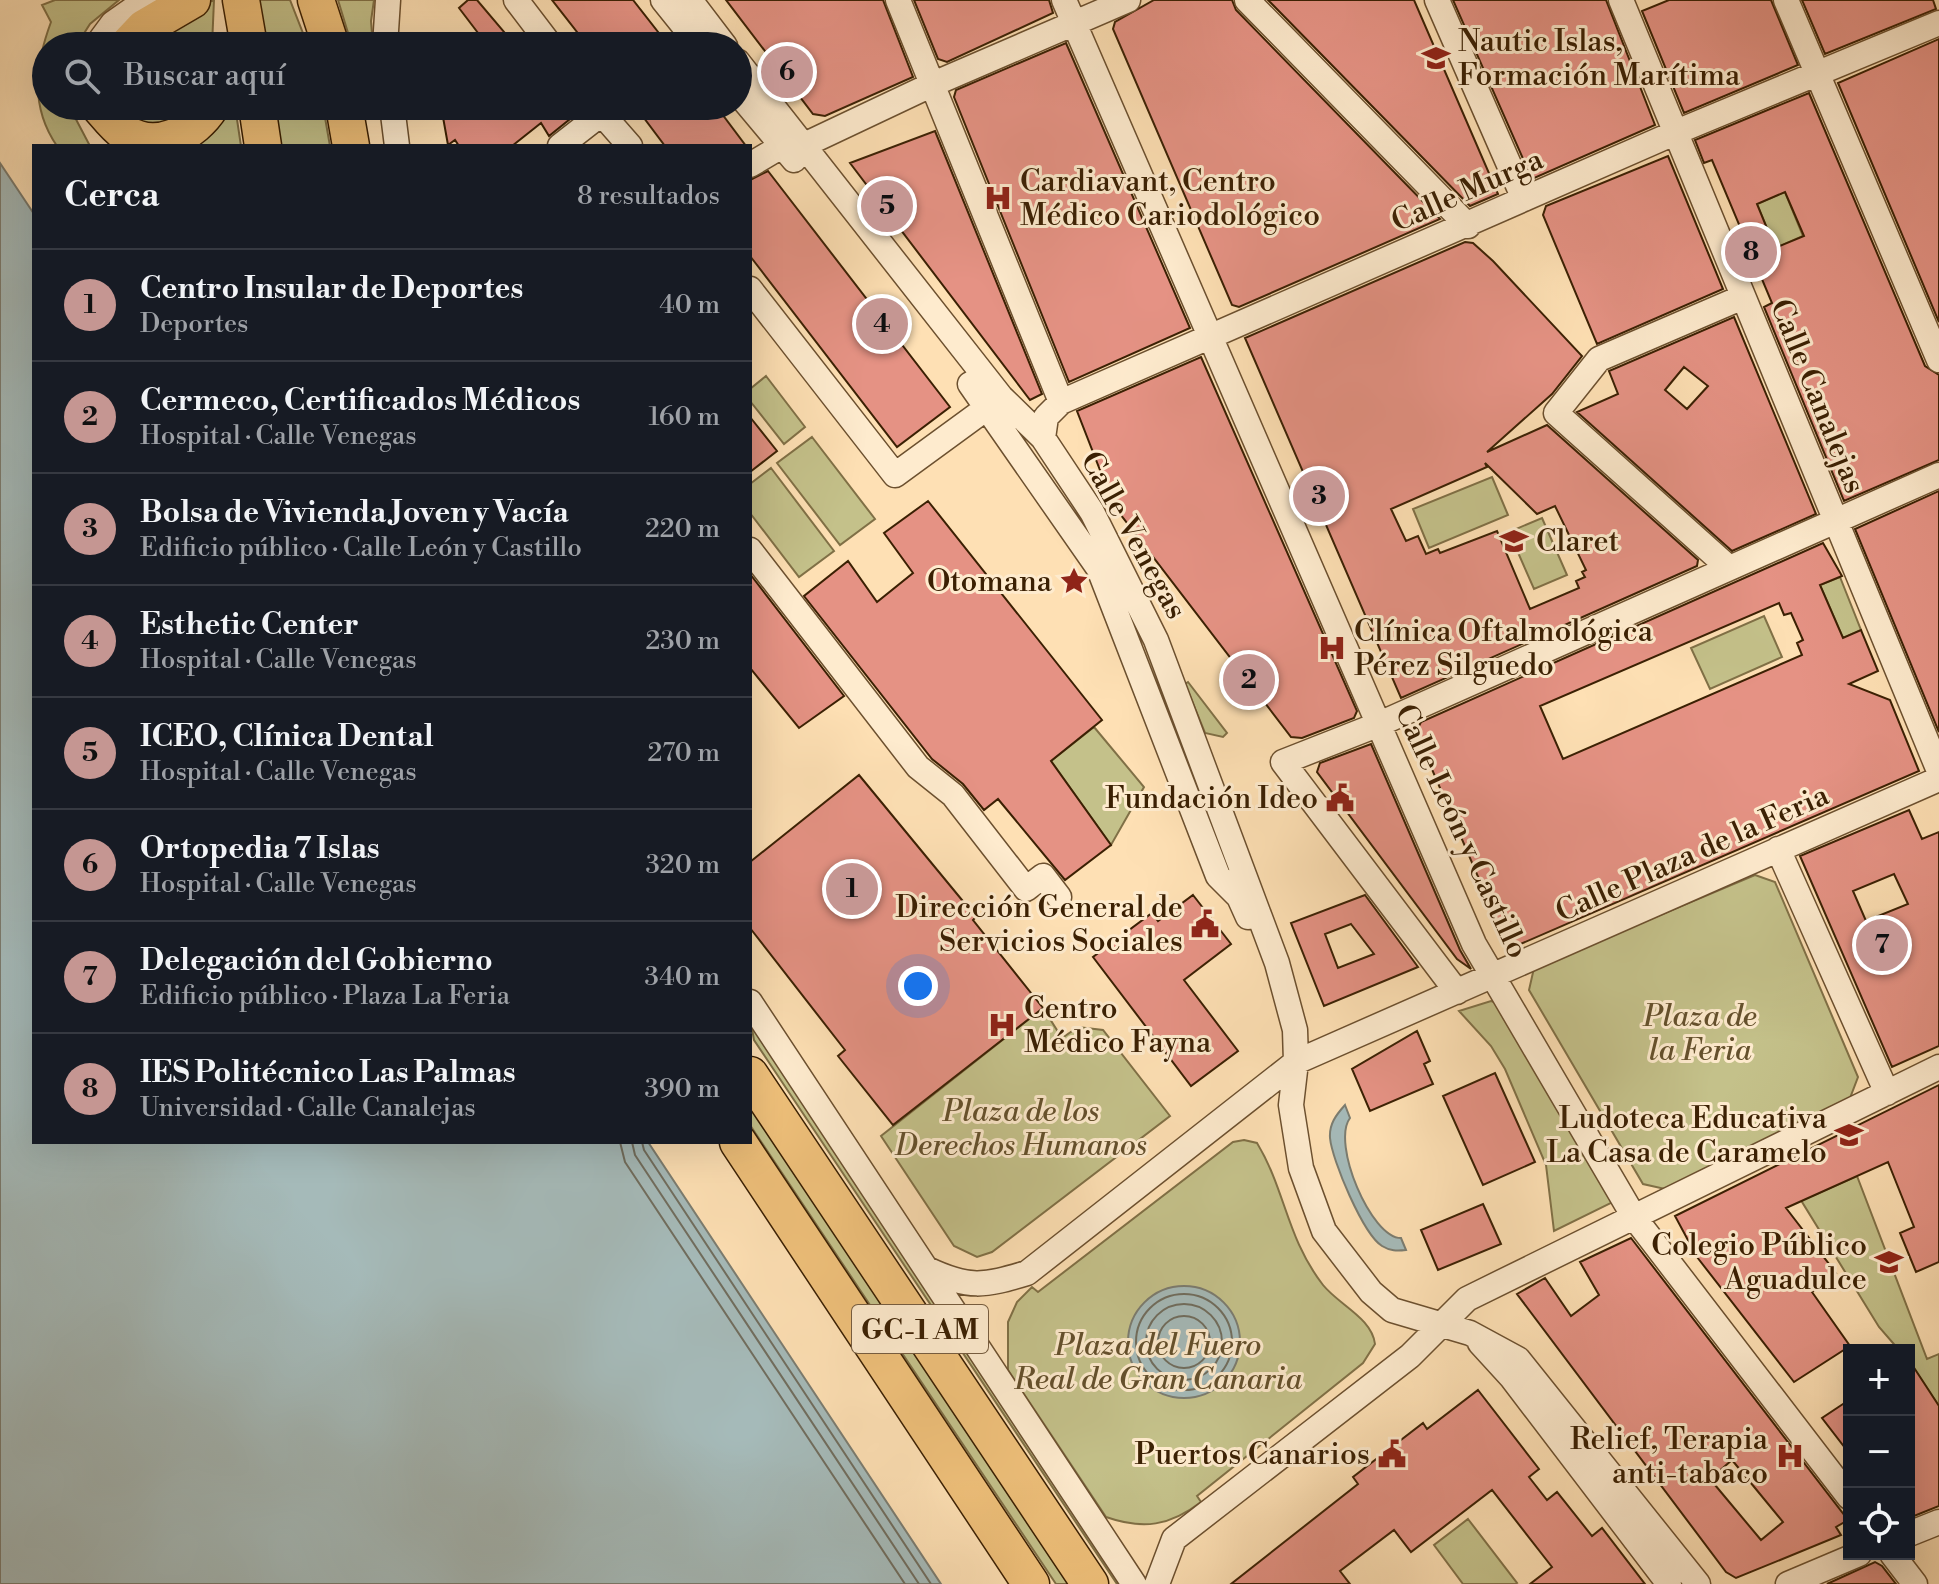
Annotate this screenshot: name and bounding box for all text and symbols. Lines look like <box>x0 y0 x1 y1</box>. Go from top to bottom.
place label: Nautic Islas, Formación Marítima <box>1458 23 1741 95</box>
search box <box>32 32 752 120</box>
pin: 6 <box>761 42 813 102</box>
school or university icon: Nautic Islas, Formación Marítima <box>1421 43 1451 73</box>
icon: search <box>60 54 104 98</box>
text: Buscar aquí <box>124 57 286 95</box>
street label: Calle Murga <box>1386 140 1550 241</box>
place label: Cardiavant, Centro Médico Cariodológico <box>1020 163 1320 235</box>
text: Cerca <box>64 175 159 217</box>
pin: 5 <box>861 176 913 236</box>
text: 8 resultados <box>577 180 720 212</box>
hospital icon: Cardiavant, Centro Médico Cariodológico <box>983 183 1013 213</box>
pin: 8 <box>1725 222 1777 282</box>
text: Centro Insular de Deportes <box>140 270 523 308</box>
text: 1 <box>84 289 96 321</box>
text: 40 m <box>659 289 720 321</box>
pin: 4 <box>856 294 908 354</box>
street label: Calle Canalejas <box>1761 294 1873 499</box>
text: Deportes <box>140 308 248 340</box>
text: Cermeco, Certificados Médicos <box>140 382 580 420</box>
text: 2 <box>82 401 98 433</box>
text: 160 m <box>649 401 720 433</box>
text: Hospital · Calle Venegas <box>140 420 417 452</box>
street label: Calle Venegas <box>1071 445 1195 626</box>
pin: 3 <box>1293 466 1345 526</box>
text: Bolsa de Vivienda Joven y Vacía <box>140 494 569 532</box>
text: 3 <box>82 513 98 545</box>
text: 220 m <box>645 513 720 545</box>
place label: Claret <box>1536 523 1620 561</box>
school or university icon: Claret <box>1499 526 1529 556</box>
text: Edificio público · Calle León y Castillo <box>140 532 582 564</box>
place label: Otomana <box>927 563 1053 601</box>
place icon: Otomana <box>1059 566 1089 596</box>
text: Esthetic Center <box>140 606 359 644</box>
place label: Clínica Oftalmológica Pérez Silguedo <box>1354 613 1654 685</box>
text: 4 <box>81 625 99 657</box>
text: 230 m <box>645 625 720 657</box>
hospital icon: Clínica Oftalmológica Pérez Silguedo <box>1317 633 1347 663</box>
text: Hospital · Calle Venegas <box>140 644 417 676</box>
pin: 2 <box>1223 650 1275 710</box>
street label: Calle León y Castillo <box>1386 698 1537 964</box>
text: ICEO, Clínica Dental <box>140 718 434 756</box>
text: 5 <box>82 737 98 769</box>
text: 270 m <box>647 737 720 769</box>
text: Hospital · Calle Venegas <box>140 756 417 788</box>
street label: Calle Plaza de la Feria <box>1550 776 1836 931</box>
place label: Fundación Ideo <box>1105 780 1318 818</box>
public building icon: Fundación Ideo <box>1325 783 1355 813</box>
text: Ortopedia 7 Islas <box>140 830 380 868</box>
text: 6 <box>82 849 98 881</box>
text: 320 m <box>645 849 720 881</box>
pin: 1 <box>826 859 878 919</box>
text: Hospital · Calle Venegas <box>140 868 417 900</box>
place label: Dirección General de Servicios Sociales <box>895 889 1183 961</box>
public building icon: Dirección General de Servicios Sociales <box>1190 909 1220 939</box>
pin: 7 <box>1856 915 1908 975</box>
text: Delegación del Gobierno <box>140 942 493 980</box>
text: 7 <box>82 961 98 993</box>
text: 340 m <box>644 961 720 993</box>
your location <box>898 966 938 1006</box>
text: Edificio público · Plaza La Feria <box>140 980 510 1012</box>
place label: Centro Médico Fayna <box>1024 990 1212 1062</box>
park label: Plaza de la Feria <box>1642 998 1757 1070</box>
hospital icon: Centro Médico Fayna <box>987 1010 1017 1040</box>
text: IES Politécnico Las Palmas <box>140 1054 516 1092</box>
text: 8 <box>82 1073 98 1105</box>
text: 390 m <box>645 1073 720 1105</box>
text: Universidad · Calle Canalejas <box>140 1092 476 1124</box>
park label: Plaza de los Derechos Humanos <box>894 1093 1147 1165</box>
place label: Ludoteca Educativa La Casa de Caramelo <box>1546 1100 1828 1172</box>
school or university icon: Ludoteca Educativa La Casa de Caramelo <box>1834 1120 1864 1150</box>
place label: Colegio Público Aguadulce <box>1651 1227 1867 1299</box>
school or university icon: Colegio Público Aguadulce <box>1874 1247 1904 1277</box>
road number: GC-1 AM <box>852 1305 988 1353</box>
park label: Plaza del Fuero Real de Gran Canaria <box>1013 1327 1302 1399</box>
map controls <box>1843 1344 1915 1560</box>
button: + <box>1843 1344 1915 1416</box>
button: − <box>1843 1416 1915 1488</box>
place label: Relief, Terapia anti-tabaco <box>1570 1421 1769 1493</box>
place label: Puertos Canarios <box>1134 1436 1370 1474</box>
public building icon: Puertos Canarios <box>1377 1439 1407 1469</box>
hospital icon: Relief, Terapia anti-tabaco <box>1775 1441 1805 1471</box>
button: locate <box>1843 1488 1915 1560</box>

